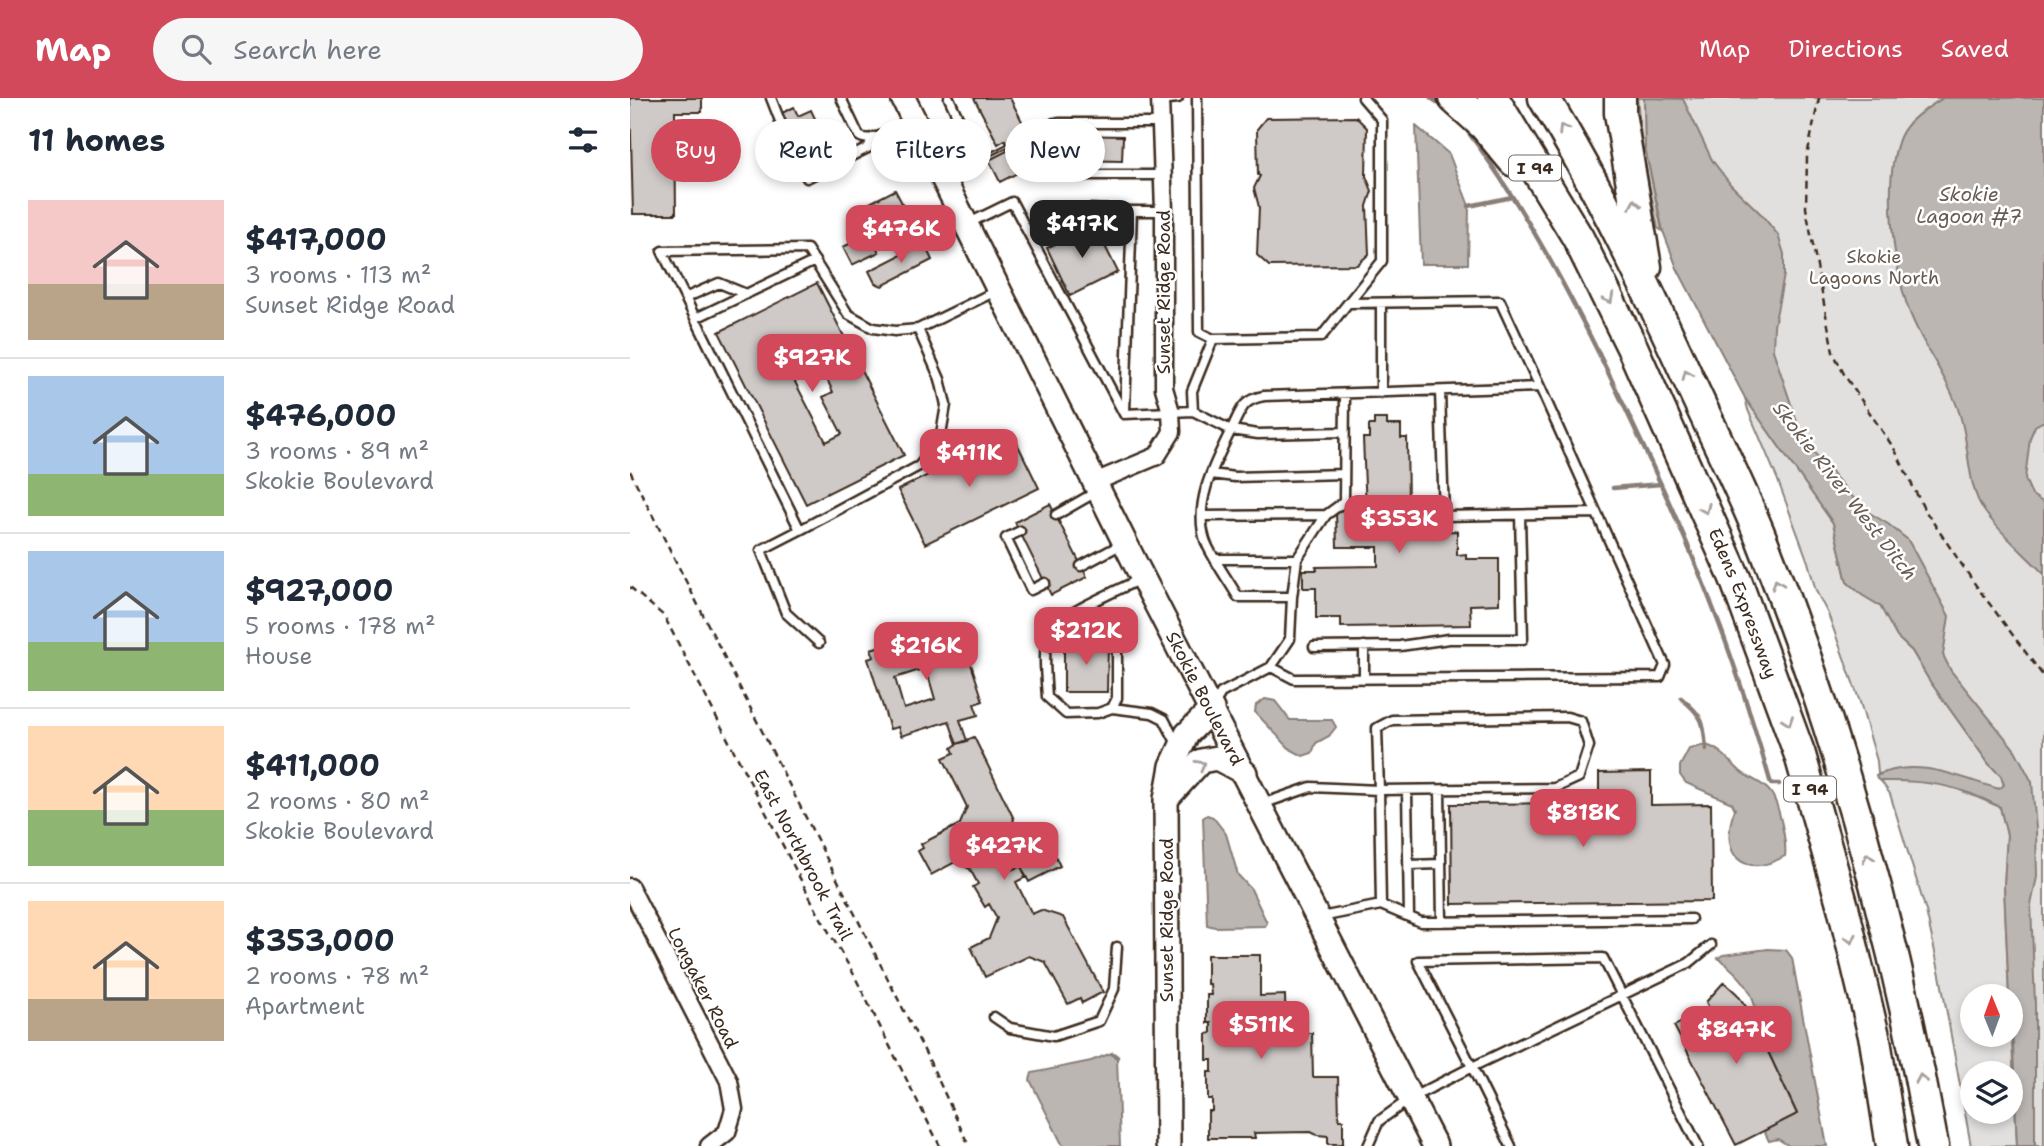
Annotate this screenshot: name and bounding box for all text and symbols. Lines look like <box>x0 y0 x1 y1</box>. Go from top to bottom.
search box <box>153 18 643 81</box>
text: Map <box>35 27 111 72</box>
icon: search <box>177 30 215 68</box>
text: Search here <box>233 32 382 67</box>
text: Map <box>1699 33 1750 65</box>
text: Directions <box>1788 33 1903 65</box>
text: Saved <box>1941 33 2009 65</box>
chip: Buy <box>651 119 741 182</box>
chip: Rent <box>755 119 857 182</box>
chip: Filters <box>871 119 991 182</box>
chip: New <box>1005 119 1105 182</box>
text: 11 homes <box>28 120 165 161</box>
icon: filters <box>564 121 602 159</box>
one-way arrow <box>1559 124 1572 137</box>
road number: I 94 <box>1509 156 1561 180</box>
water label: Skokie Lagoon #7 <box>1916 182 2022 229</box>
one-way arrow <box>1628 198 1643 209</box>
pin: $417K <box>1033 200 1131 260</box>
pin: $476K <box>852 206 950 265</box>
text: $417K <box>1046 208 1118 238</box>
street label: Sunset Ridge Road <box>1152 210 1176 374</box>
text: $476K <box>862 213 940 243</box>
text: $417,000 <box>245 219 387 260</box>
icon: home <box>84 228 168 312</box>
park label: Skokie Lagoons North <box>1809 245 1939 290</box>
text: 3 rooms · 113 m² <box>245 260 431 290</box>
text: Sunset Ridge Road <box>245 290 455 320</box>
one-way arrow <box>1600 292 1614 304</box>
pin: $927K <box>763 334 861 394</box>
text: $927K <box>773 342 851 372</box>
one-way arrow <box>1681 370 1695 382</box>
text: $476,000 <box>245 395 396 436</box>
water label: Skokie River West Ditch <box>1767 397 1923 585</box>
icon: home <box>84 404 168 488</box>
pin: $411K <box>920 430 1018 489</box>
text: 3 rooms · 89 m² <box>245 436 429 466</box>
text: $411K <box>936 437 1002 467</box>
text: Skokie Boulevard <box>245 466 434 496</box>
pin: $353K <box>1350 496 1448 555</box>
one-way arrow <box>1696 502 1710 514</box>
text: $353K <box>1360 503 1438 533</box>
street label: Edens Expressway <box>1702 525 1783 682</box>
text: $927,000 <box>245 570 393 611</box>
one-way arrow <box>1772 578 1786 590</box>
icon: home <box>84 579 168 663</box>
pin: $212K <box>1037 608 1135 667</box>
text: 5 rooms · 178 m² <box>245 611 436 641</box>
text: $212K <box>1050 615 1122 645</box>
pin: $216K <box>877 622 975 682</box>
street label: Skokie Boulevard <box>1160 627 1249 770</box>
text: $216K <box>890 630 962 660</box>
text: House <box>245 641 313 671</box>
one-way arrow <box>1779 714 1793 726</box>
text: $411,000 <box>245 745 380 786</box>
icon: home <box>84 754 168 838</box>
one-way arrow <box>1193 759 1206 773</box>
street label: East Northbrook Trail <box>748 765 858 945</box>
road number: I 94 <box>1784 776 1836 802</box>
text: 2 rooms · 80 m² <box>245 786 430 816</box>
pin: $818K <box>1534 790 1632 849</box>
text: $818K <box>1546 797 1620 827</box>
text: Skokie Boulevard <box>245 816 434 846</box>
pin: $427K <box>955 822 1053 882</box>
text: $427K <box>965 830 1043 860</box>
street label: Sunset Ridge Road <box>1155 838 1179 1002</box>
one-way arrow <box>1862 852 1877 864</box>
text: $353,000 <box>245 920 395 961</box>
street label: Longaker Road <box>662 923 744 1053</box>
icon: home <box>84 929 168 1013</box>
one-way arrow <box>1843 933 1857 945</box>
text: 2 rooms · 78 m² <box>245 961 429 991</box>
north arrow <box>1960 984 2023 1046</box>
map controls <box>1960 984 2023 1124</box>
text: Apartment <box>245 991 365 1021</box>
pin: $511K <box>1212 1002 1310 1061</box>
pin: $847K <box>1687 1006 1785 1066</box>
text: $511K <box>1228 1009 1294 1039</box>
text: $847K <box>1697 1014 1775 1044</box>
button: layers <box>1960 1061 2023 1124</box>
one-way arrow <box>1914 1073 1929 1085</box>

